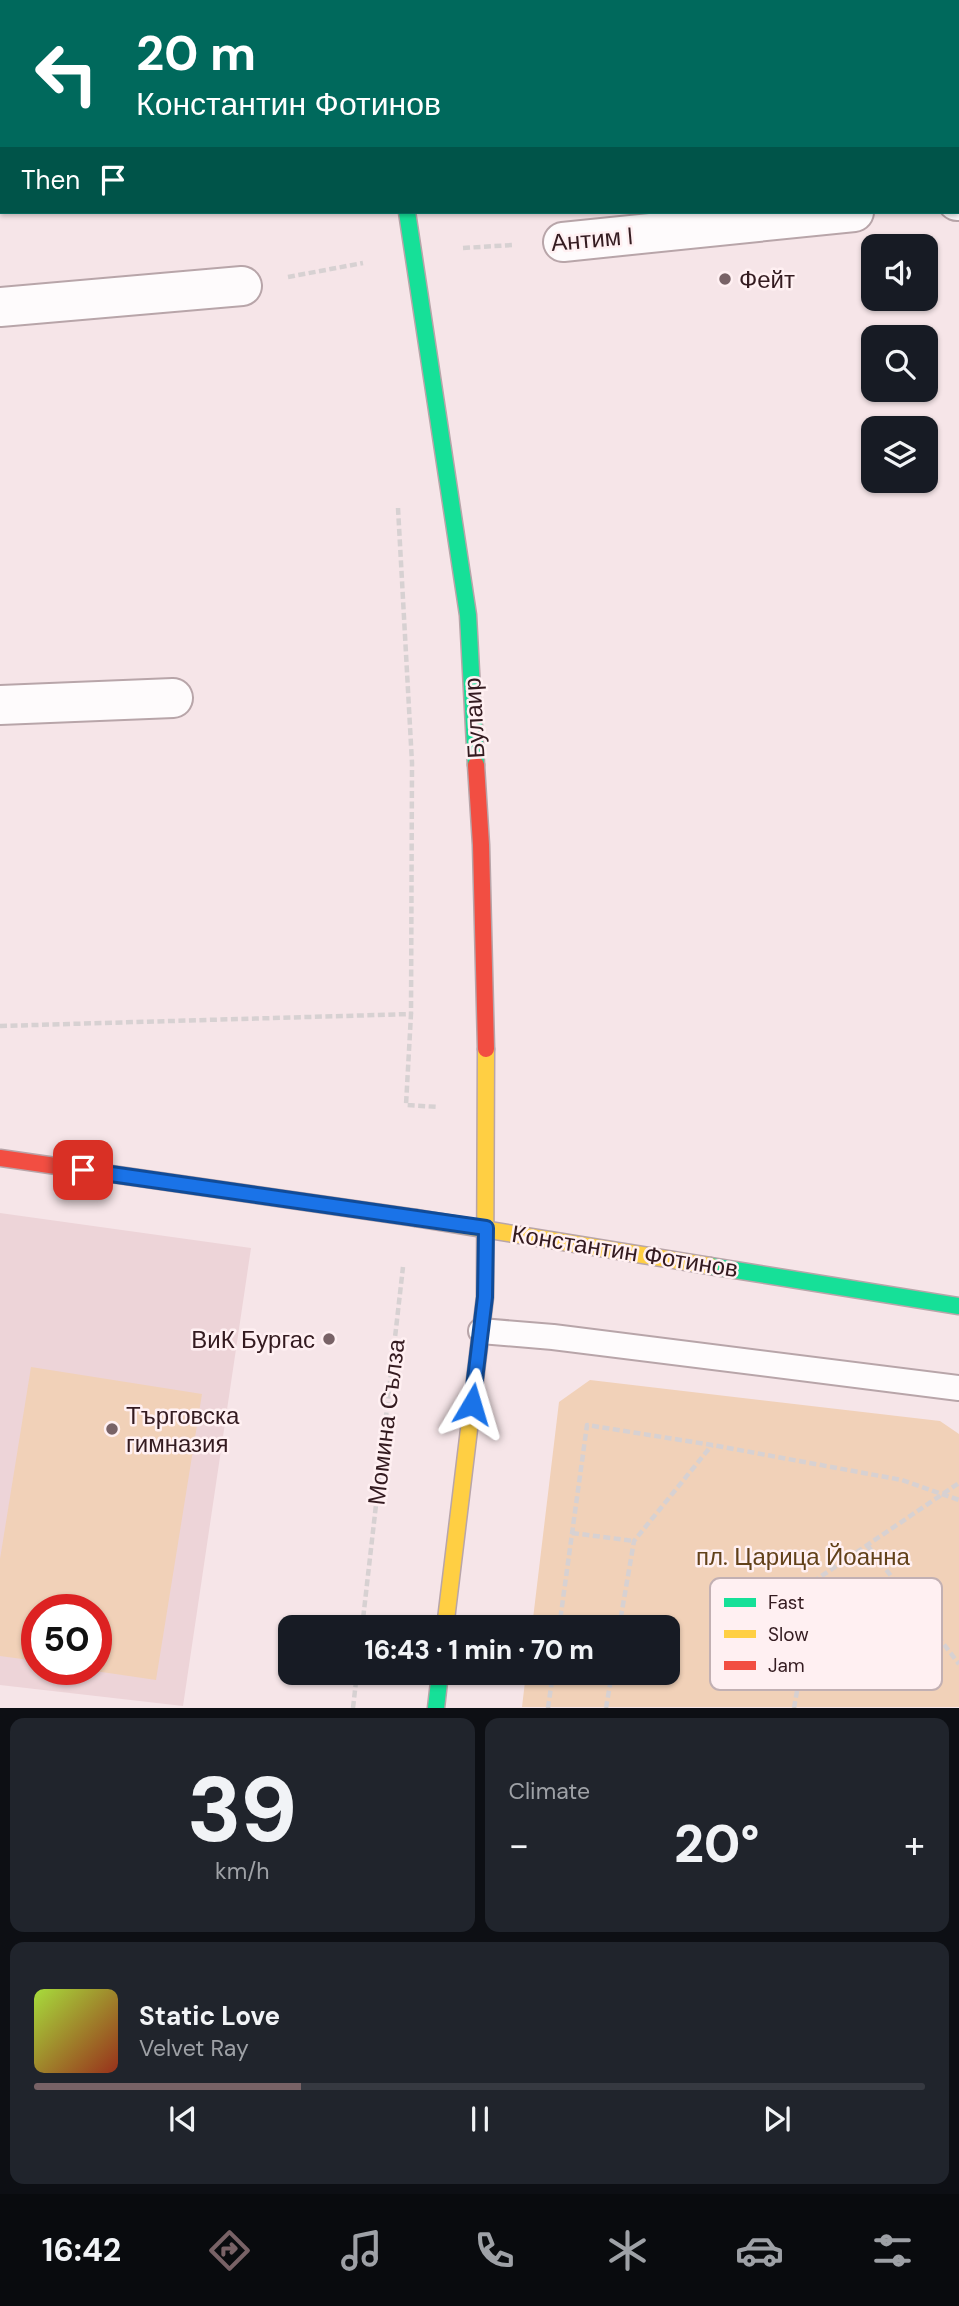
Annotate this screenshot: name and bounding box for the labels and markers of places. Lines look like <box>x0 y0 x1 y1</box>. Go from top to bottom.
place label: Фейт <box>739 264 795 295</box>
marker: Фейт <box>717 271 733 287</box>
pin <box>53 1140 113 1200</box>
place label: ВиК Бургас <box>191 1324 315 1355</box>
marker: ВиК Бургас <box>321 1331 337 1347</box>
place label: Търговска гимназия <box>126 1400 240 1459</box>
marker: Търговска гимназия <box>104 1421 120 1437</box>

